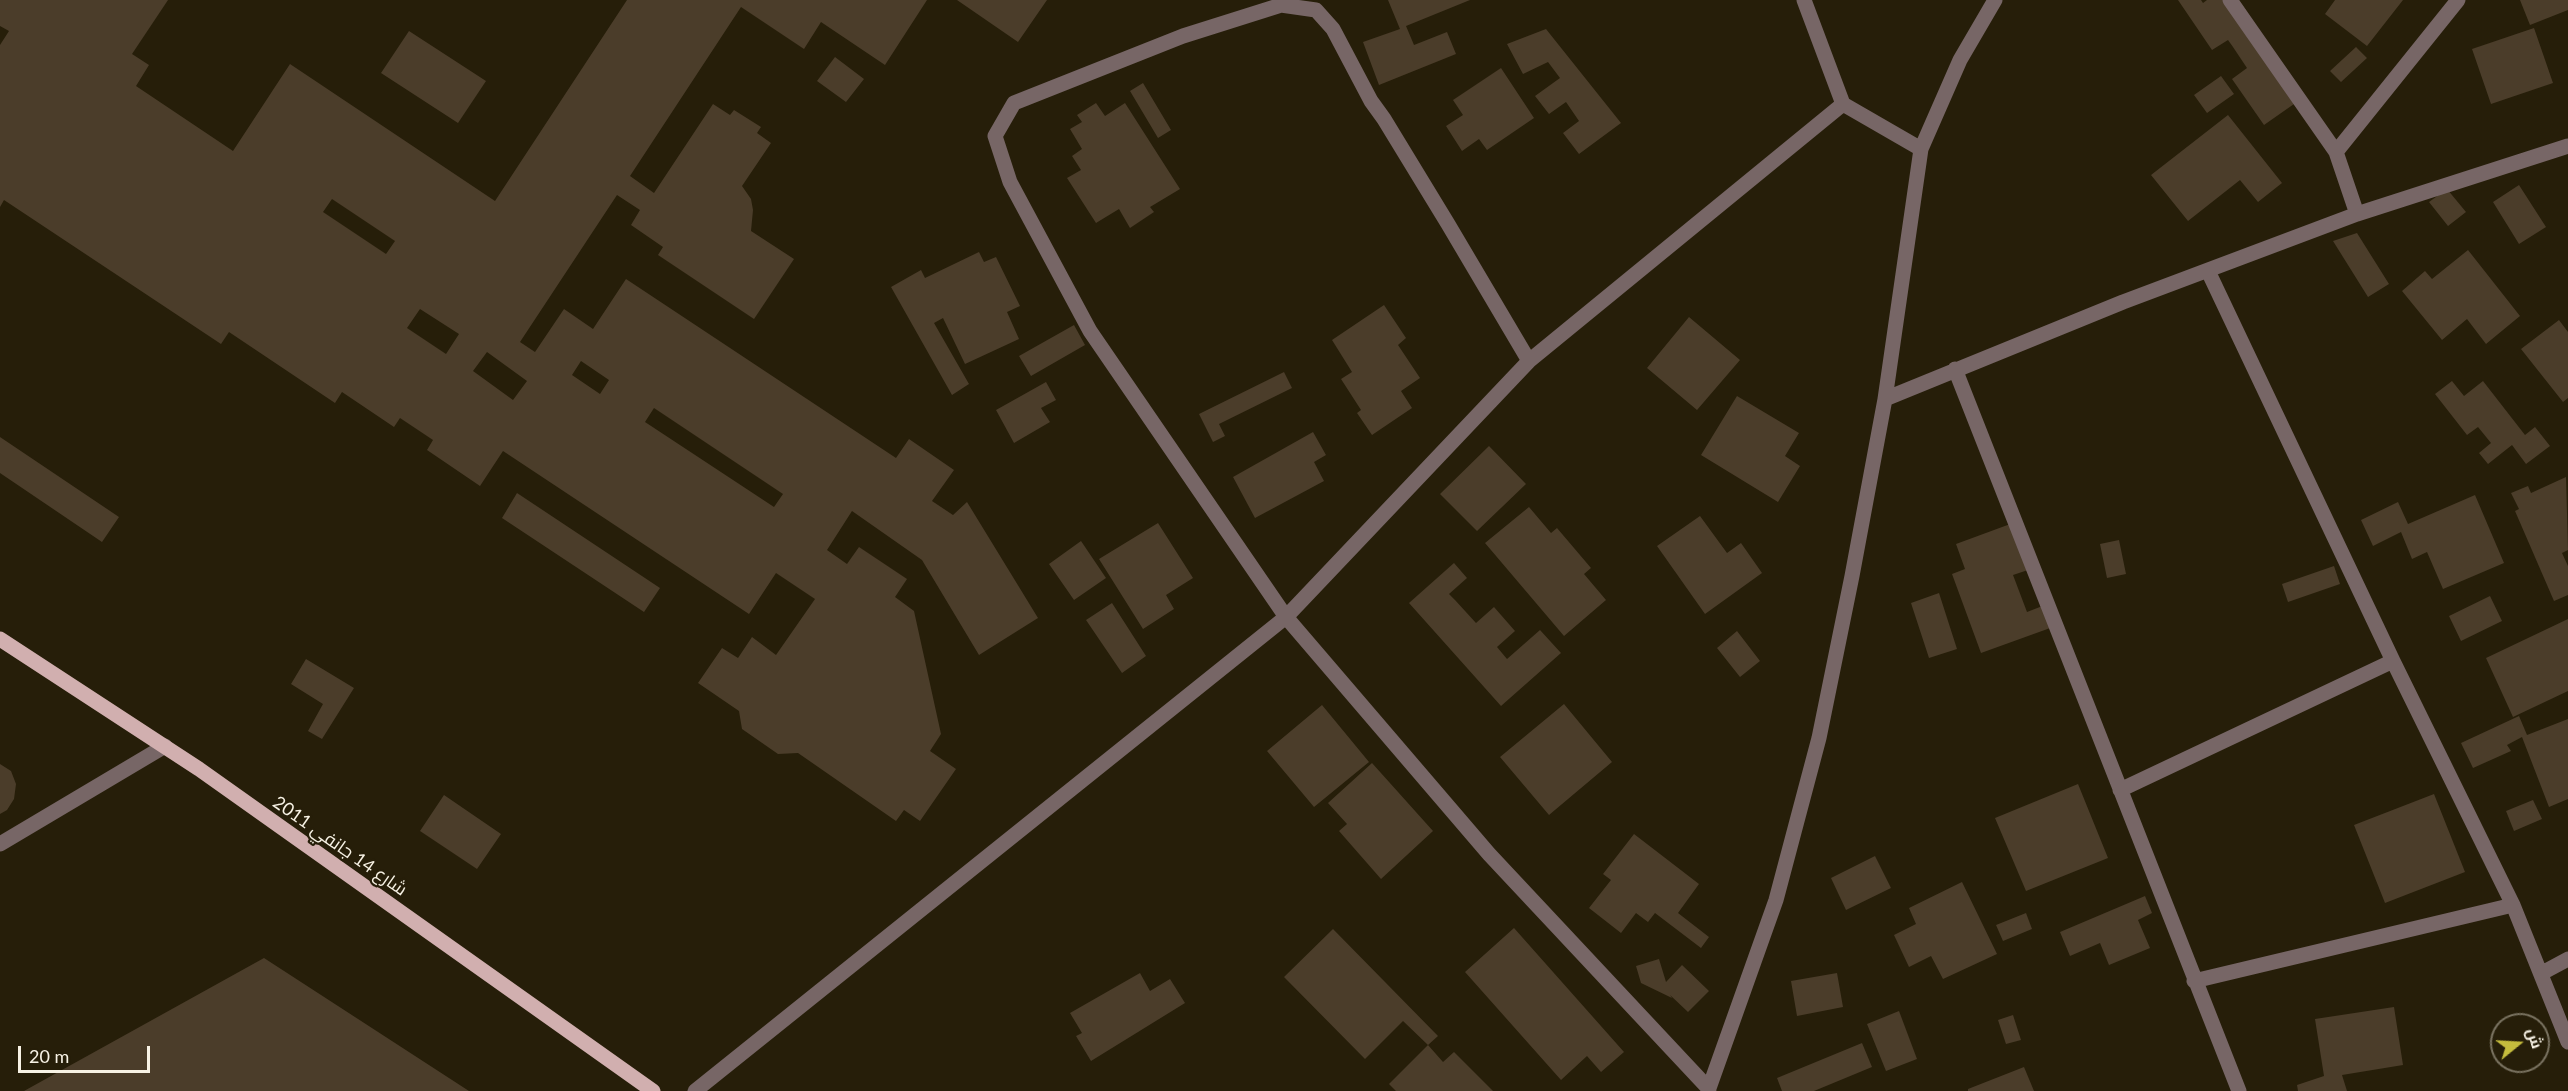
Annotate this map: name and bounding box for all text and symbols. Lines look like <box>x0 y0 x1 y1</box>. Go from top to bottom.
street label: شارع 14 جانفي 2011 <box>269 792 411 900</box>
north arrow <box>2490 1013 2550 1073</box>
text: ش <box>2523 1025 2548 1051</box>
scale bar <box>21 1034 153 1072</box>
text: 20 m <box>29 1045 69 1067</box>

